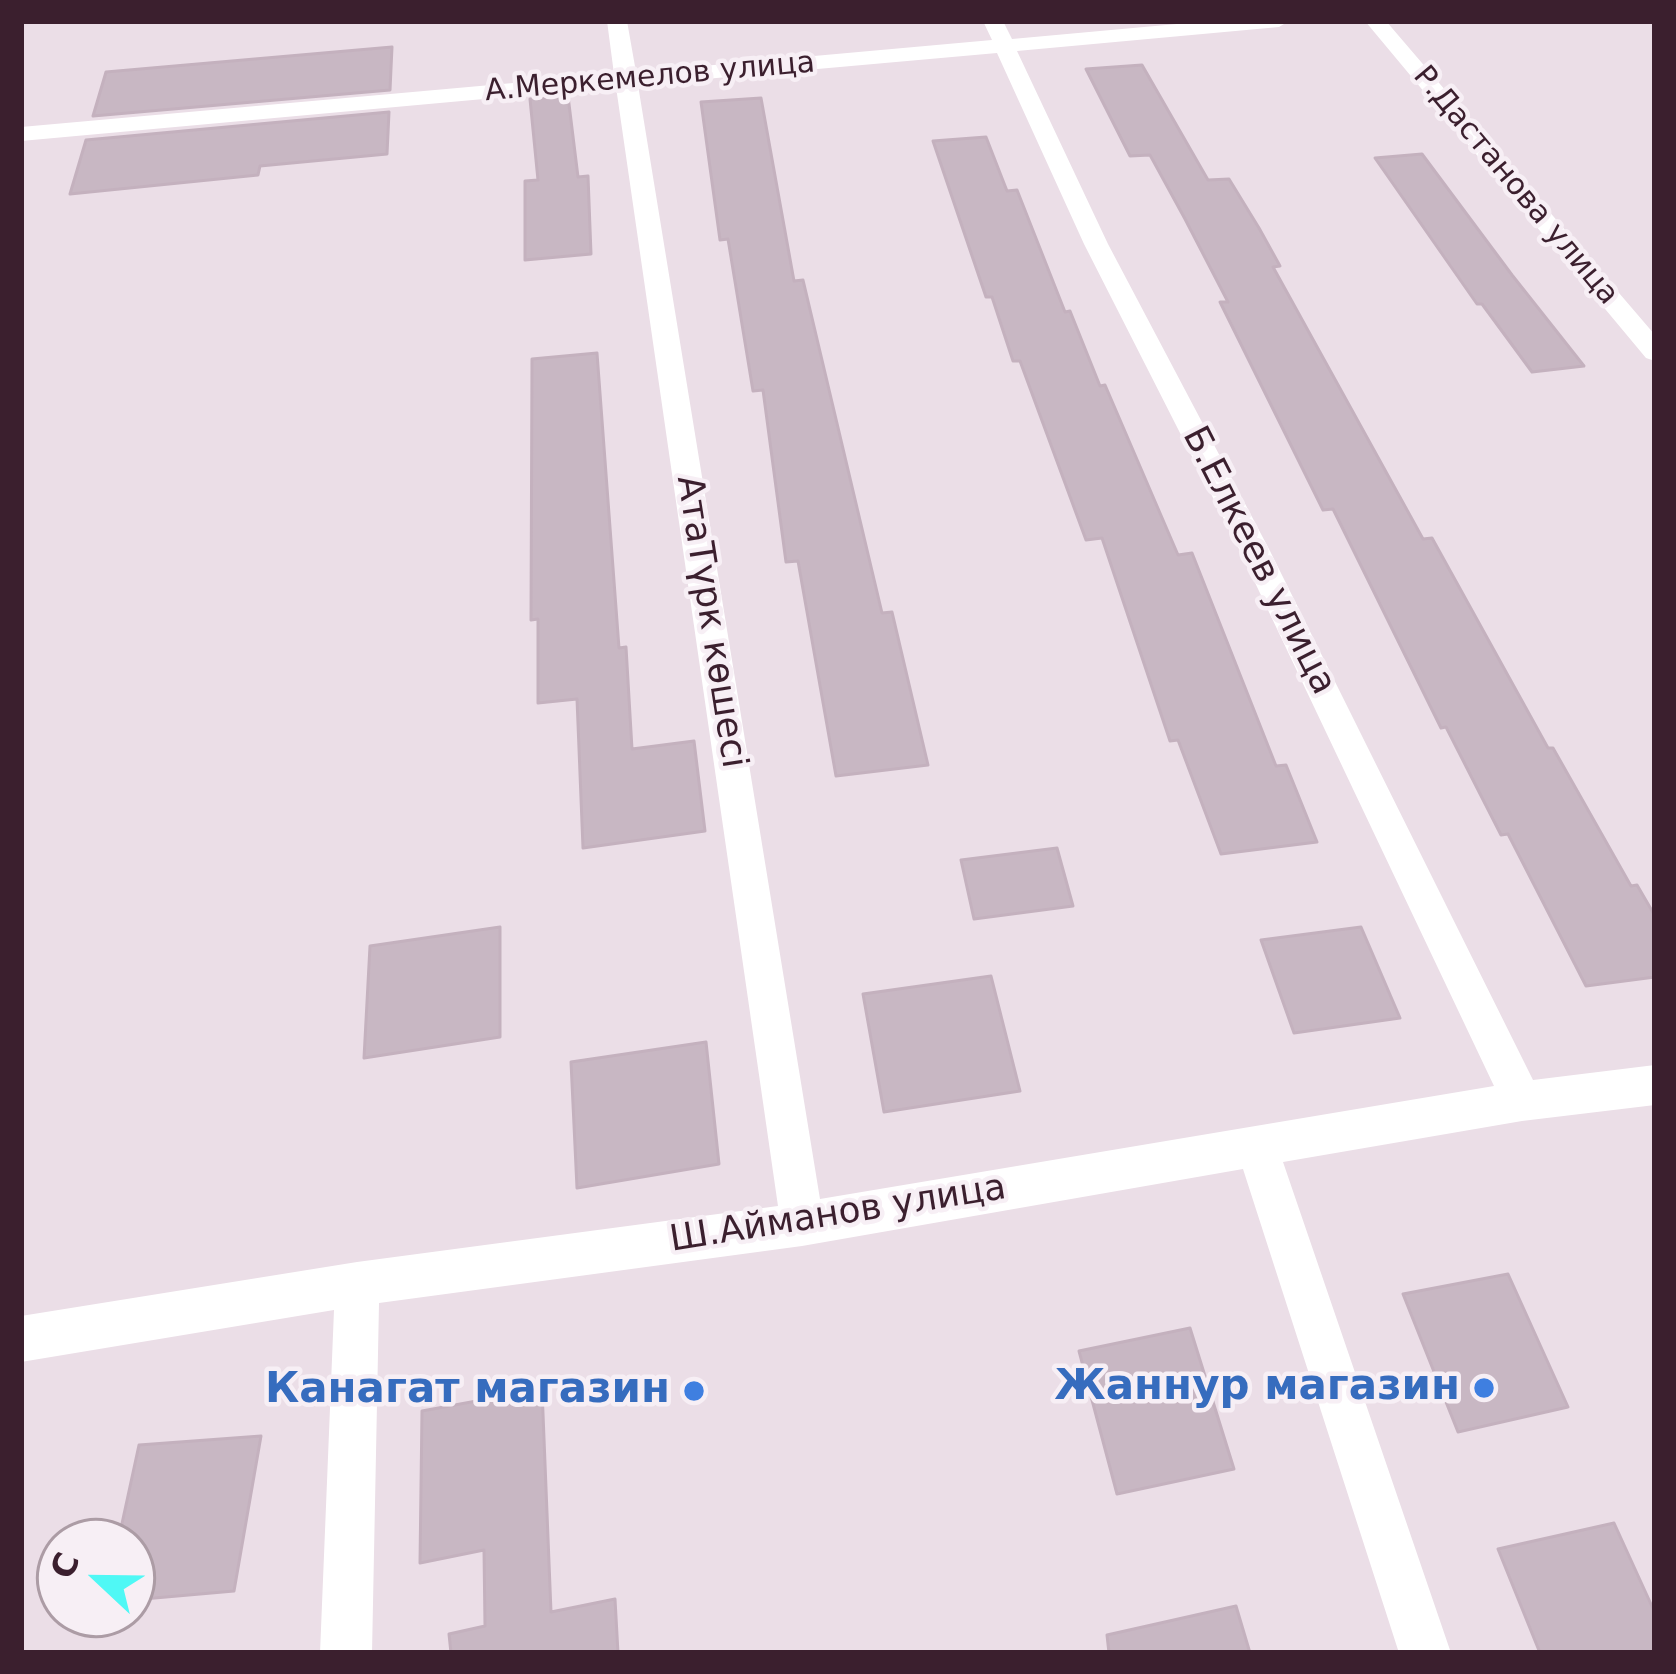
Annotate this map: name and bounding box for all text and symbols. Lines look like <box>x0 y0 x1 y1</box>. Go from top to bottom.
street label: А.Меркемелов улица <box>484 46 816 110</box>
street label: Р.Дастанова улица <box>1405 59 1625 313</box>
street label: Б.Елкеев улица <box>1172 420 1344 702</box>
street label: АтаТүрк көшесі <box>666 473 754 771</box>
street label: Ш.Айманов улица <box>667 1167 1009 1263</box>
place label: Жаннур магазин <box>1054 1363 1460 1413</box>
place label: Канагат магазин <box>265 1366 670 1416</box>
marker: Жаннур магазин <box>1471 1375 1497 1401</box>
marker: Канагат магазин <box>681 1378 707 1404</box>
north arrow <box>36 1518 156 1638</box>
text: С <box>42 1547 88 1584</box>

